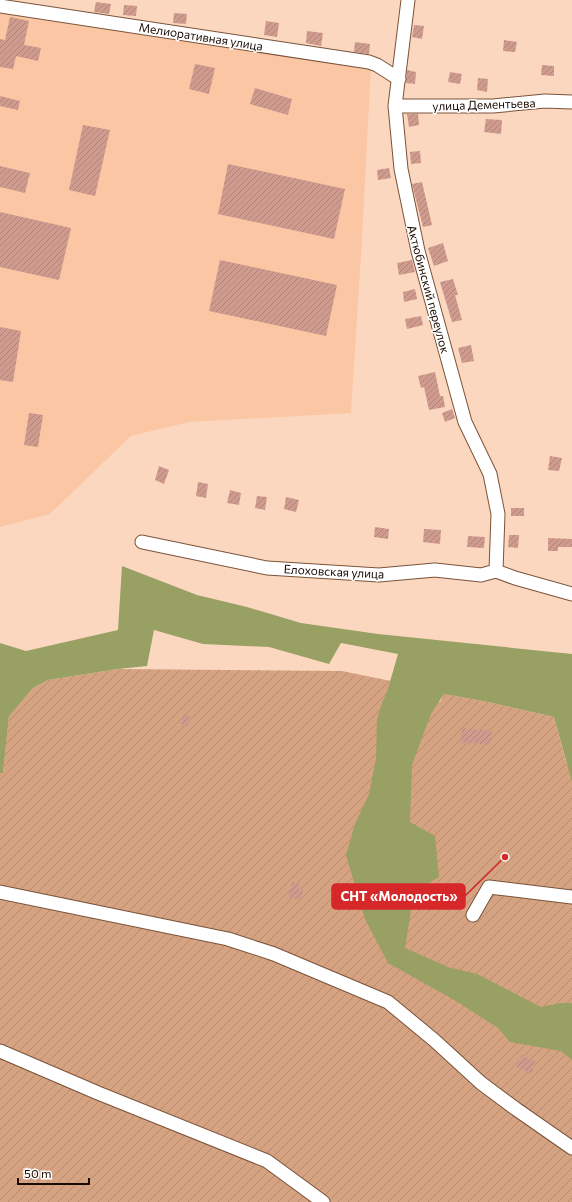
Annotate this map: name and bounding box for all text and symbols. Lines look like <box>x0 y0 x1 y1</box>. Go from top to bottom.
street label: Мелиоративная улица <box>138 19 264 53</box>
street label: улица Дементьева <box>432 95 536 113</box>
street label: Актюбинский переулок <box>405 223 453 355</box>
street label: Елоховская улица <box>283 561 385 581</box>
callout: СНТ «Молодость» <box>332 884 465 909</box>
text: СНТ «Молодость» <box>340 888 458 904</box>
scale bar <box>18 1160 89 1186</box>
text: 50 m <box>24 1166 52 1180</box>

